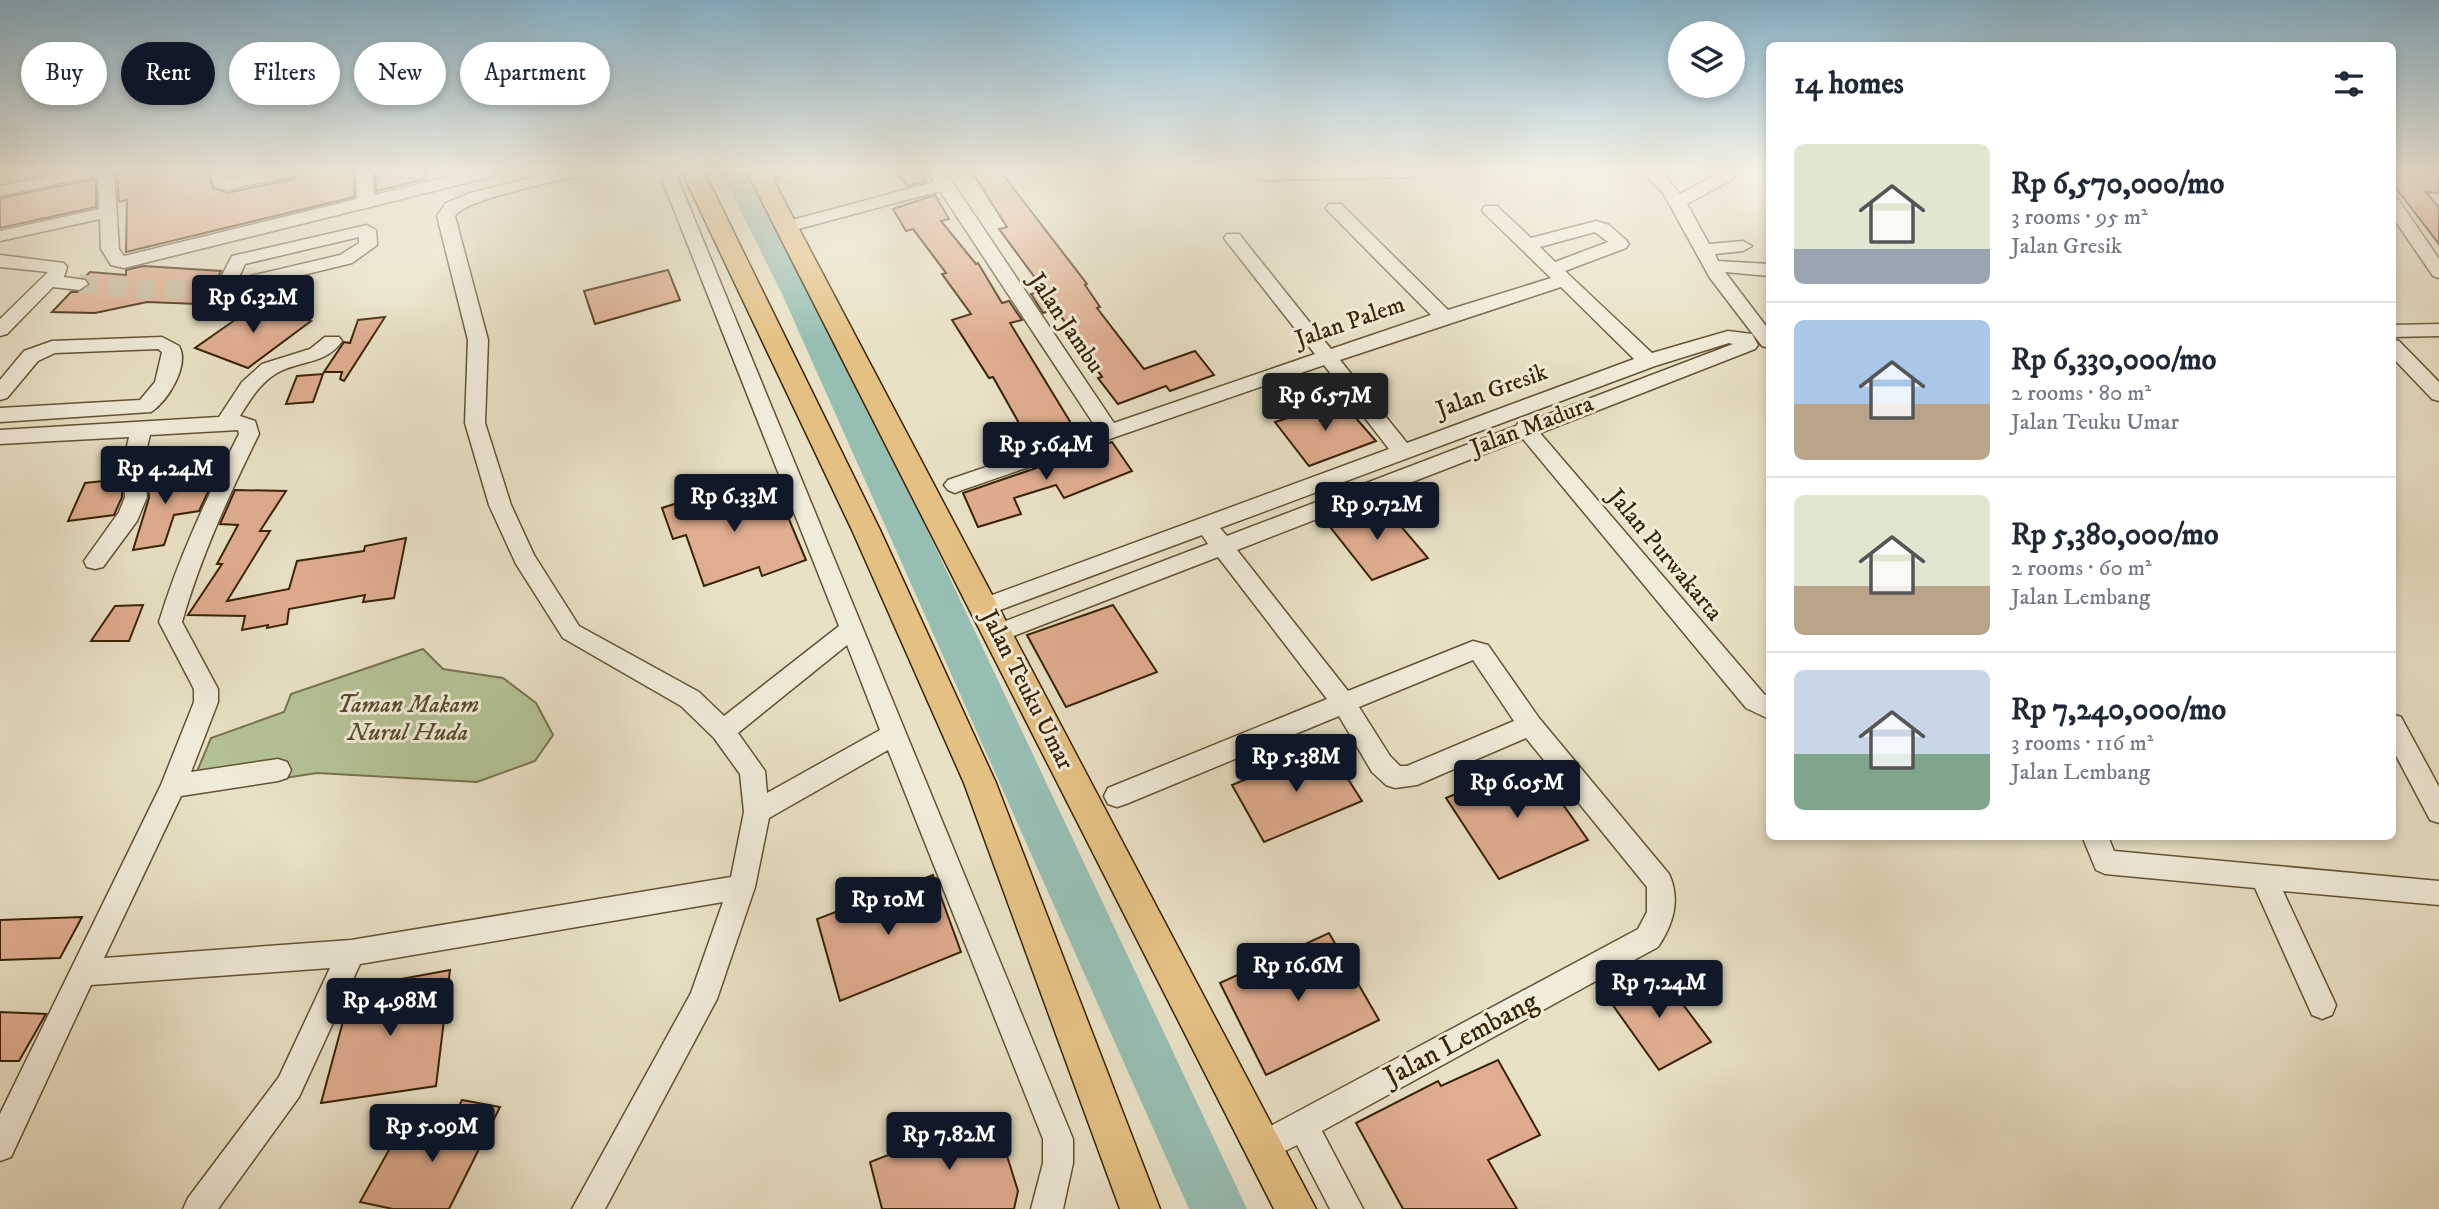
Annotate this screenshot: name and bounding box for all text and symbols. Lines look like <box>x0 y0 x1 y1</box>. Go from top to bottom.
map controls <box>1668 21 1745 98</box>
button: layers <box>1668 21 1745 98</box>
chip: Buy <box>21 42 107 105</box>
chip: Rent <box>121 42 215 105</box>
chip: Filters <box>229 42 340 105</box>
chip: New <box>354 42 446 105</box>
chip: Apartment <box>460 42 610 105</box>
icon: filters <box>2330 65 2368 103</box>
text: 14 homes <box>1794 66 1904 103</box>
text: Rp 6,570,000/mo <box>2011 166 2224 203</box>
icon: home <box>1850 172 1934 256</box>
text: 3 rooms · 95 m² <box>2011 203 2148 232</box>
text: Jalan Gresik <box>2011 232 2122 261</box>
street label: Jalan Jambu <box>1020 266 1110 379</box>
pin: Rp 6.32M <box>181 276 325 335</box>
text: Rp 6.32M <box>208 283 298 312</box>
street label: Jalan Palem <box>1290 289 1409 355</box>
text: Rp 6,330,000/mo <box>2011 342 2216 379</box>
icon: home <box>1850 348 1934 432</box>
street label: Jalan Gresik <box>1430 357 1552 426</box>
pin: Rp 6.57M <box>1253 374 1397 433</box>
text: 2 rooms · 80 m² <box>2011 379 2151 408</box>
text: Rp 6.57M <box>1278 381 1372 410</box>
street label: Jalan Madura <box>1464 389 1598 464</box>
text: Jalan Teuku Umar <box>2011 408 2179 437</box>
pin: Rp 5.64M <box>974 422 1118 482</box>
text: Rp 5.64M <box>999 430 1093 459</box>
pin: Rp 4.24M <box>93 447 237 506</box>
text: Rp 4.24M <box>117 454 213 483</box>
pin: Rp 6.33M <box>662 475 806 534</box>
street label: Jalan Purwakarta <box>1600 481 1730 628</box>
text: Rp 6.33M <box>690 482 778 511</box>
pin: Rp 9.72M <box>1305 482 1449 542</box>
text: Rp 9.72M <box>1331 490 1423 519</box>
text: Rp 5,380,000/mo <box>2011 517 2219 554</box>
icon: home <box>1850 523 1934 607</box>
text: 2 rooms · 60 m² <box>2011 554 2152 583</box>
text: Jalan Lembang <box>2011 583 2150 612</box>
street label: Jalan Teuku Umar <box>973 603 1080 775</box>
park label: Taman Makam Nurul Huda <box>337 690 479 748</box>
text: Rp 7,240,000/mo <box>2011 692 2226 729</box>
icon: home <box>1850 698 1934 782</box>
text: 3 rooms · 116 m² <box>2011 729 2154 758</box>
pin: Rp 5.38M <box>1224 734 1368 794</box>
text: Rp 5.38M <box>1251 742 1341 771</box>
text: Jalan Lembang <box>2011 758 2150 787</box>
pin: Rp 6.05M <box>1445 760 1589 820</box>
text: Rp 6.05M <box>1470 768 1564 797</box>
pin: Rp 10M <box>831 878 945 937</box>
text: Rp 10M <box>851 885 925 914</box>
pin: Rp 16.6M <box>1226 944 1370 1003</box>
text: Rp 16.6M <box>1253 951 1343 980</box>
pin: Rp 7.24M <box>1587 960 1731 1020</box>
text: Rp 7.24M <box>1612 968 1706 997</box>
pin: Rp 4.98M <box>318 978 462 1038</box>
street label: Jalan Lembang <box>1375 984 1544 1096</box>
text: Rp 4.98M <box>342 986 438 1015</box>
pin: Rp 5.09M <box>360 1104 504 1164</box>
text: Rp 5.09M <box>386 1112 478 1141</box>
pin: Rp 7.82M <box>877 1112 1021 1172</box>
text: Rp 7.82M <box>902 1120 996 1149</box>

